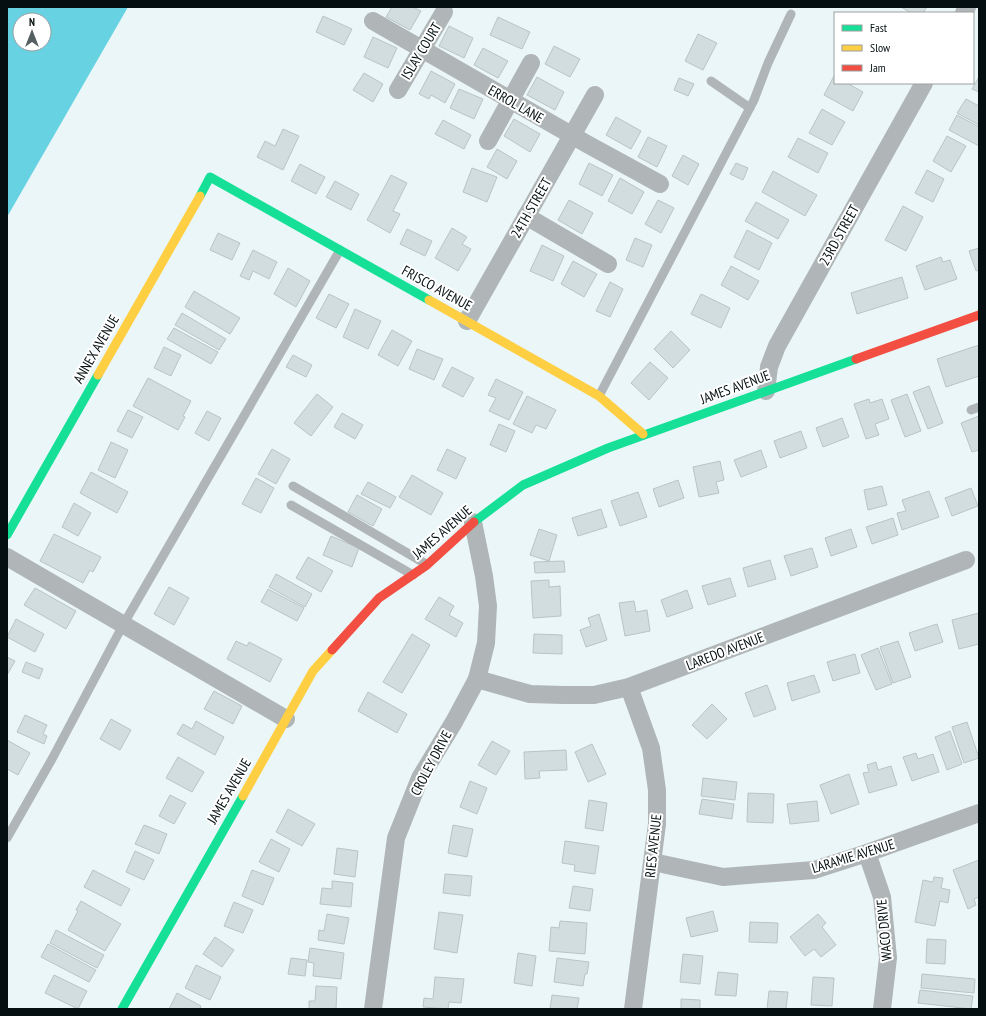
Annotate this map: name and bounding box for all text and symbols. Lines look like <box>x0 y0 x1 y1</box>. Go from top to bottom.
north arrow <box>12 12 52 52</box>
legend <box>834 12 974 84</box>
text: N <box>29 15 35 29</box>
street label: ISLAY COURT <box>397 19 445 83</box>
text: Fast <box>870 20 888 35</box>
text: Slow <box>870 40 891 55</box>
text: Jam <box>869 60 886 75</box>
street label: ERROL LANE <box>485 81 547 127</box>
street label: 24TH STREET <box>507 174 556 241</box>
street label: 23RD STREET <box>815 201 863 269</box>
street label: FRISCO AVENUE <box>399 261 475 315</box>
street label: ANNEX AVENUE <box>69 311 123 387</box>
street label: JAMES AVENUE <box>697 366 772 408</box>
street label: JAMES AVENUE <box>408 501 475 563</box>
street label: LAREDO AVENUE <box>683 628 767 674</box>
street label: CROLEY DRIVE <box>406 727 456 799</box>
street label: JAMES AVENUE <box>202 755 255 828</box>
street label: RIES AVENUE <box>641 813 665 879</box>
street label: LARAMIE AVENUE <box>809 835 897 877</box>
street label: WACO DRIVE <box>872 898 896 962</box>

